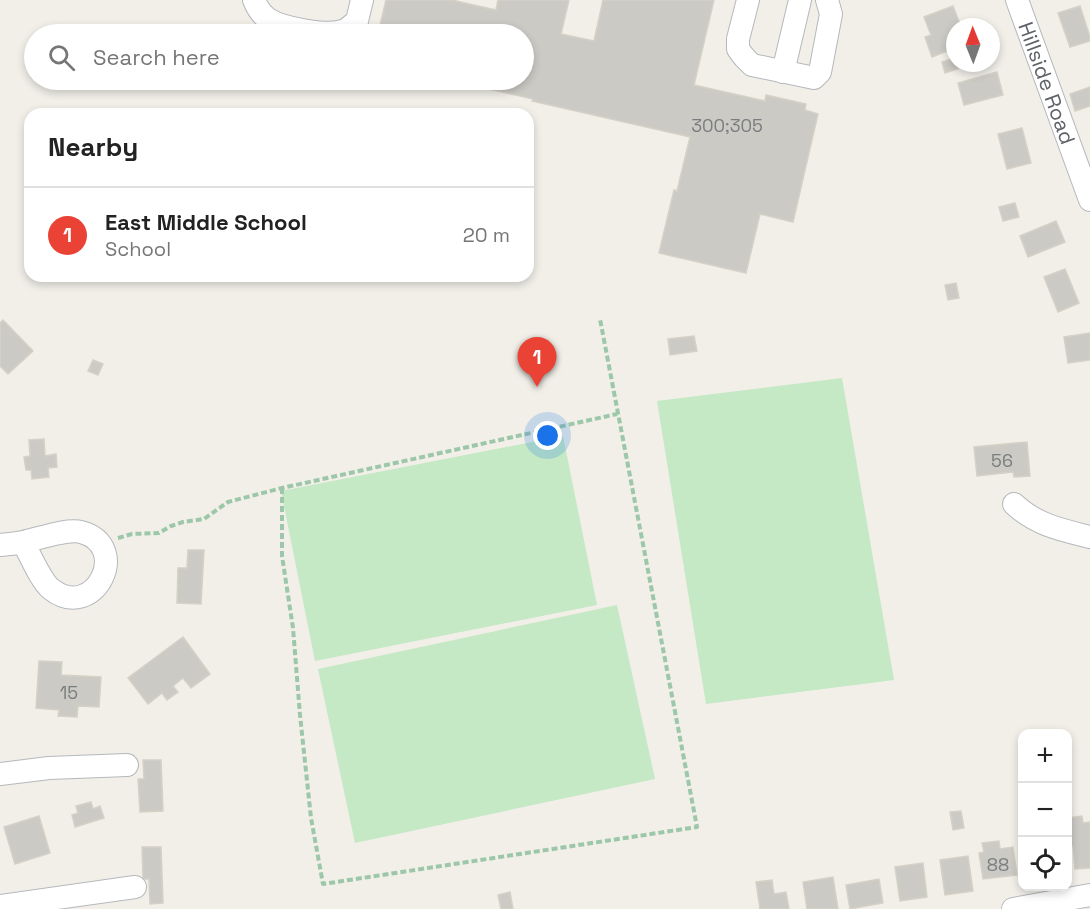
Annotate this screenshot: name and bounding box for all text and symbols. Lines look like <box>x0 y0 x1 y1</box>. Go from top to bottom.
north arrow <box>946 18 1000 72</box>
street label: Hillside Road <box>1012 18 1082 148</box>
search box <box>24 24 534 90</box>
icon: search <box>45 41 78 74</box>
text: Search here <box>93 43 220 71</box>
house number: 300;305 <box>691 114 763 137</box>
text: Nearby <box>48 130 138 164</box>
text: East Middle School <box>105 208 307 236</box>
text: 1 <box>63 222 72 248</box>
text: 20 m <box>463 222 510 248</box>
text: School <box>105 236 171 262</box>
pin: 1 <box>518 338 556 387</box>
your location <box>533 421 562 450</box>
house number: 56 <box>991 449 1013 472</box>
house number: 15 <box>60 681 78 704</box>
map controls <box>1018 729 1072 891</box>
button: + <box>1018 729 1072 783</box>
button: − <box>1018 783 1072 837</box>
button: locate <box>1018 837 1072 891</box>
house number: 88 <box>987 853 1009 876</box>

